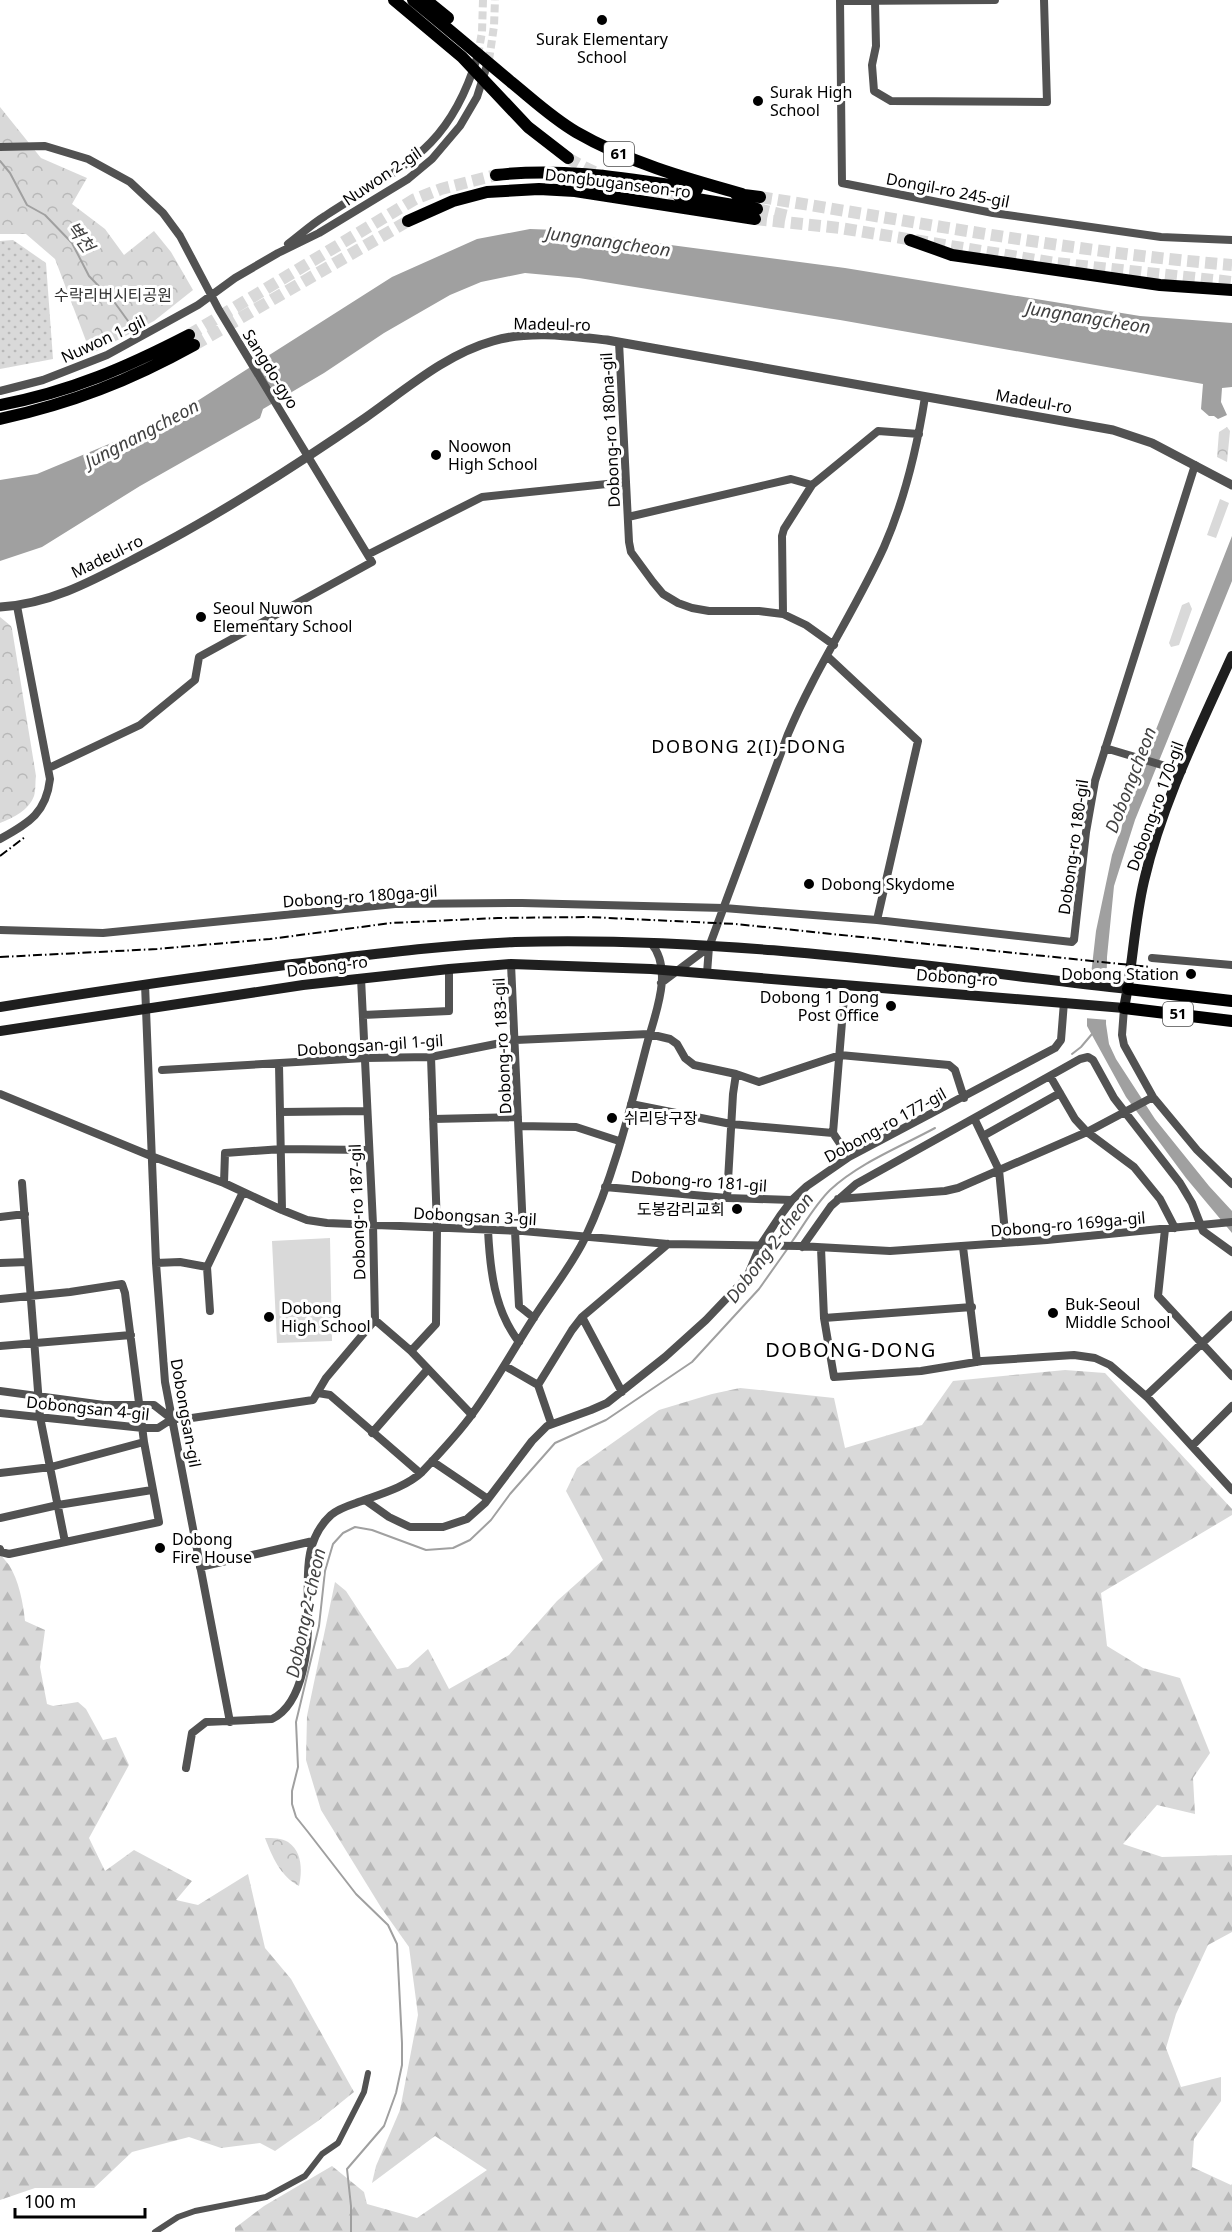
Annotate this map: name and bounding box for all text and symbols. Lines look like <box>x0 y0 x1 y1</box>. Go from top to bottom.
marker: Surak Elementary School <box>595 13 609 27</box>
place label: Surak Elementary School <box>536 28 669 68</box>
place label: Surak High School <box>770 81 852 121</box>
marker: Surak High School <box>751 94 765 108</box>
street label: Nuwon 2-gil <box>338 142 426 210</box>
road number: 61 <box>604 142 634 166</box>
street label: Dongbuganseon-ro <box>544 163 692 203</box>
street label: Dongil-ro 245-gil <box>884 167 1012 213</box>
water label: 벽천 <box>61 216 102 259</box>
water label: Jungnangcheon <box>541 220 672 262</box>
park label: 수락리버시티공원 <box>54 284 172 306</box>
water label: Jungnangcheon <box>1021 295 1152 339</box>
street label: Nuwon 1-gil <box>57 310 149 368</box>
street label: Madeul-ro <box>513 312 591 336</box>
street label: Sangdo-gyo <box>238 325 304 413</box>
street label: Dobong-ro 180na-gil <box>595 352 625 508</box>
street label: Madeul-ro <box>994 383 1074 419</box>
water label: Jungnangcheon <box>78 393 203 475</box>
place label: Noowon High School <box>448 435 538 475</box>
marker: Noowon High School <box>429 448 443 462</box>
street label: Madeul-ro <box>67 529 147 583</box>
place label: Seoul Nuwon Elementary School <box>213 597 352 637</box>
marker: Seoul Nuwon Elementary School <box>194 610 208 624</box>
water label: Dobongcheon <box>1099 723 1161 836</box>
district label: DOBONG 2(I)-DONG <box>651 734 847 758</box>
street label: Dobong-ro 170-gil <box>1121 738 1189 874</box>
street label: Dobong-ro 180-gil <box>1053 778 1093 916</box>
place label: Dobong Skydome <box>821 873 955 895</box>
marker: Dobong Skydome <box>802 877 816 891</box>
street label: Dobong-ro 180ga-gil <box>282 880 438 912</box>
street label: Dobong-ro <box>285 950 369 982</box>
street label: Dobong-ro <box>915 963 999 991</box>
place label: Dobong Station <box>1061 963 1179 985</box>
marker: Dobong Station <box>1184 967 1198 981</box>
street label: Dobong-ro 183-gil <box>487 977 517 1115</box>
place label: Dobong 1 Dong Post Office <box>760 986 879 1026</box>
marker: Dobong 1 Dong Post Office <box>884 999 898 1013</box>
road number: 51 <box>1163 1002 1193 1026</box>
street label: Dobongsan-gil 1-gil <box>296 1029 444 1061</box>
street label: Dobong-ro 177-gil <box>820 1082 950 1168</box>
place label: 쉬리당구장 <box>624 1107 698 1129</box>
marker: 쉬리당구장 <box>605 1111 619 1125</box>
street label: Dobong-ro 187-gil <box>344 1143 370 1281</box>
street label: Dobong-ro 181-gil <box>630 1165 768 1197</box>
water label: Dobong 2-cheon <box>720 1188 818 1307</box>
place label: 도봉감리교회 <box>637 1198 725 1220</box>
street label: Dobongsan 3-gil <box>413 1202 537 1230</box>
marker: 도봉감리교회 <box>730 1202 744 1216</box>
street label: Dobong-ro 169ga-gil <box>990 1206 1146 1242</box>
place label: Buk-Seoul Middle School <box>1065 1293 1170 1333</box>
place label: Dobong High School <box>281 1297 371 1337</box>
marker: Buk-Seoul Middle School <box>1046 1306 1060 1320</box>
marker: Dobong High School <box>262 1310 276 1324</box>
district label: DOBONG-DONG <box>765 1336 937 1363</box>
street label: Dobongsan-gil <box>166 1357 206 1469</box>
street label: Dobongsan 4-gil <box>25 1391 151 1425</box>
place label: Dobong Fire House <box>172 1528 252 1568</box>
marker: Dobong Fire House <box>153 1541 167 1555</box>
water label: Dobong 2-cheon <box>280 1546 330 1680</box>
scale bar <box>15 2181 146 2219</box>
text: 100 m <box>24 2189 76 2213</box>

